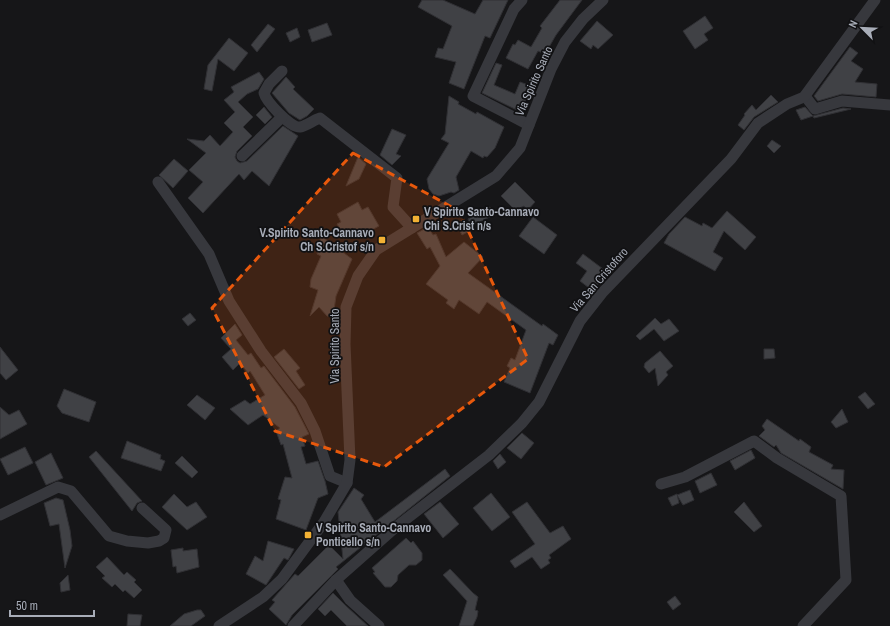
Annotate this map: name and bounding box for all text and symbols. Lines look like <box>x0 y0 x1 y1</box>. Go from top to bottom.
north arrow <box>842 8 882 48</box>
text: N <box>845 18 861 30</box>
street label: Via Spirito Santo <box>511 44 557 118</box>
place label: V Spirito Santo-Cannavo Chi S.Crist n/s <box>424 204 539 234</box>
marker: V Spirito Santo-Cannavo Chi S.Crist n/s <box>411 214 421 224</box>
place label: V.Spirito Santo-Cannavo Ch S.Cristof s/n <box>260 225 374 255</box>
marker: V.Spirito Santo-Cannavo Ch S.Cristof s/n <box>377 235 387 245</box>
street label: Via San Cristoforo <box>566 244 632 316</box>
street label: Via Spirito Santo <box>327 309 343 383</box>
place label: V Spirito Santo-Cannavo Ponticello s/n <box>316 520 431 550</box>
marker: V Spirito Santo-Cannavo Ponticello s/n <box>303 530 313 540</box>
scale bar <box>10 592 94 618</box>
text: 50 m <box>16 598 38 614</box>

